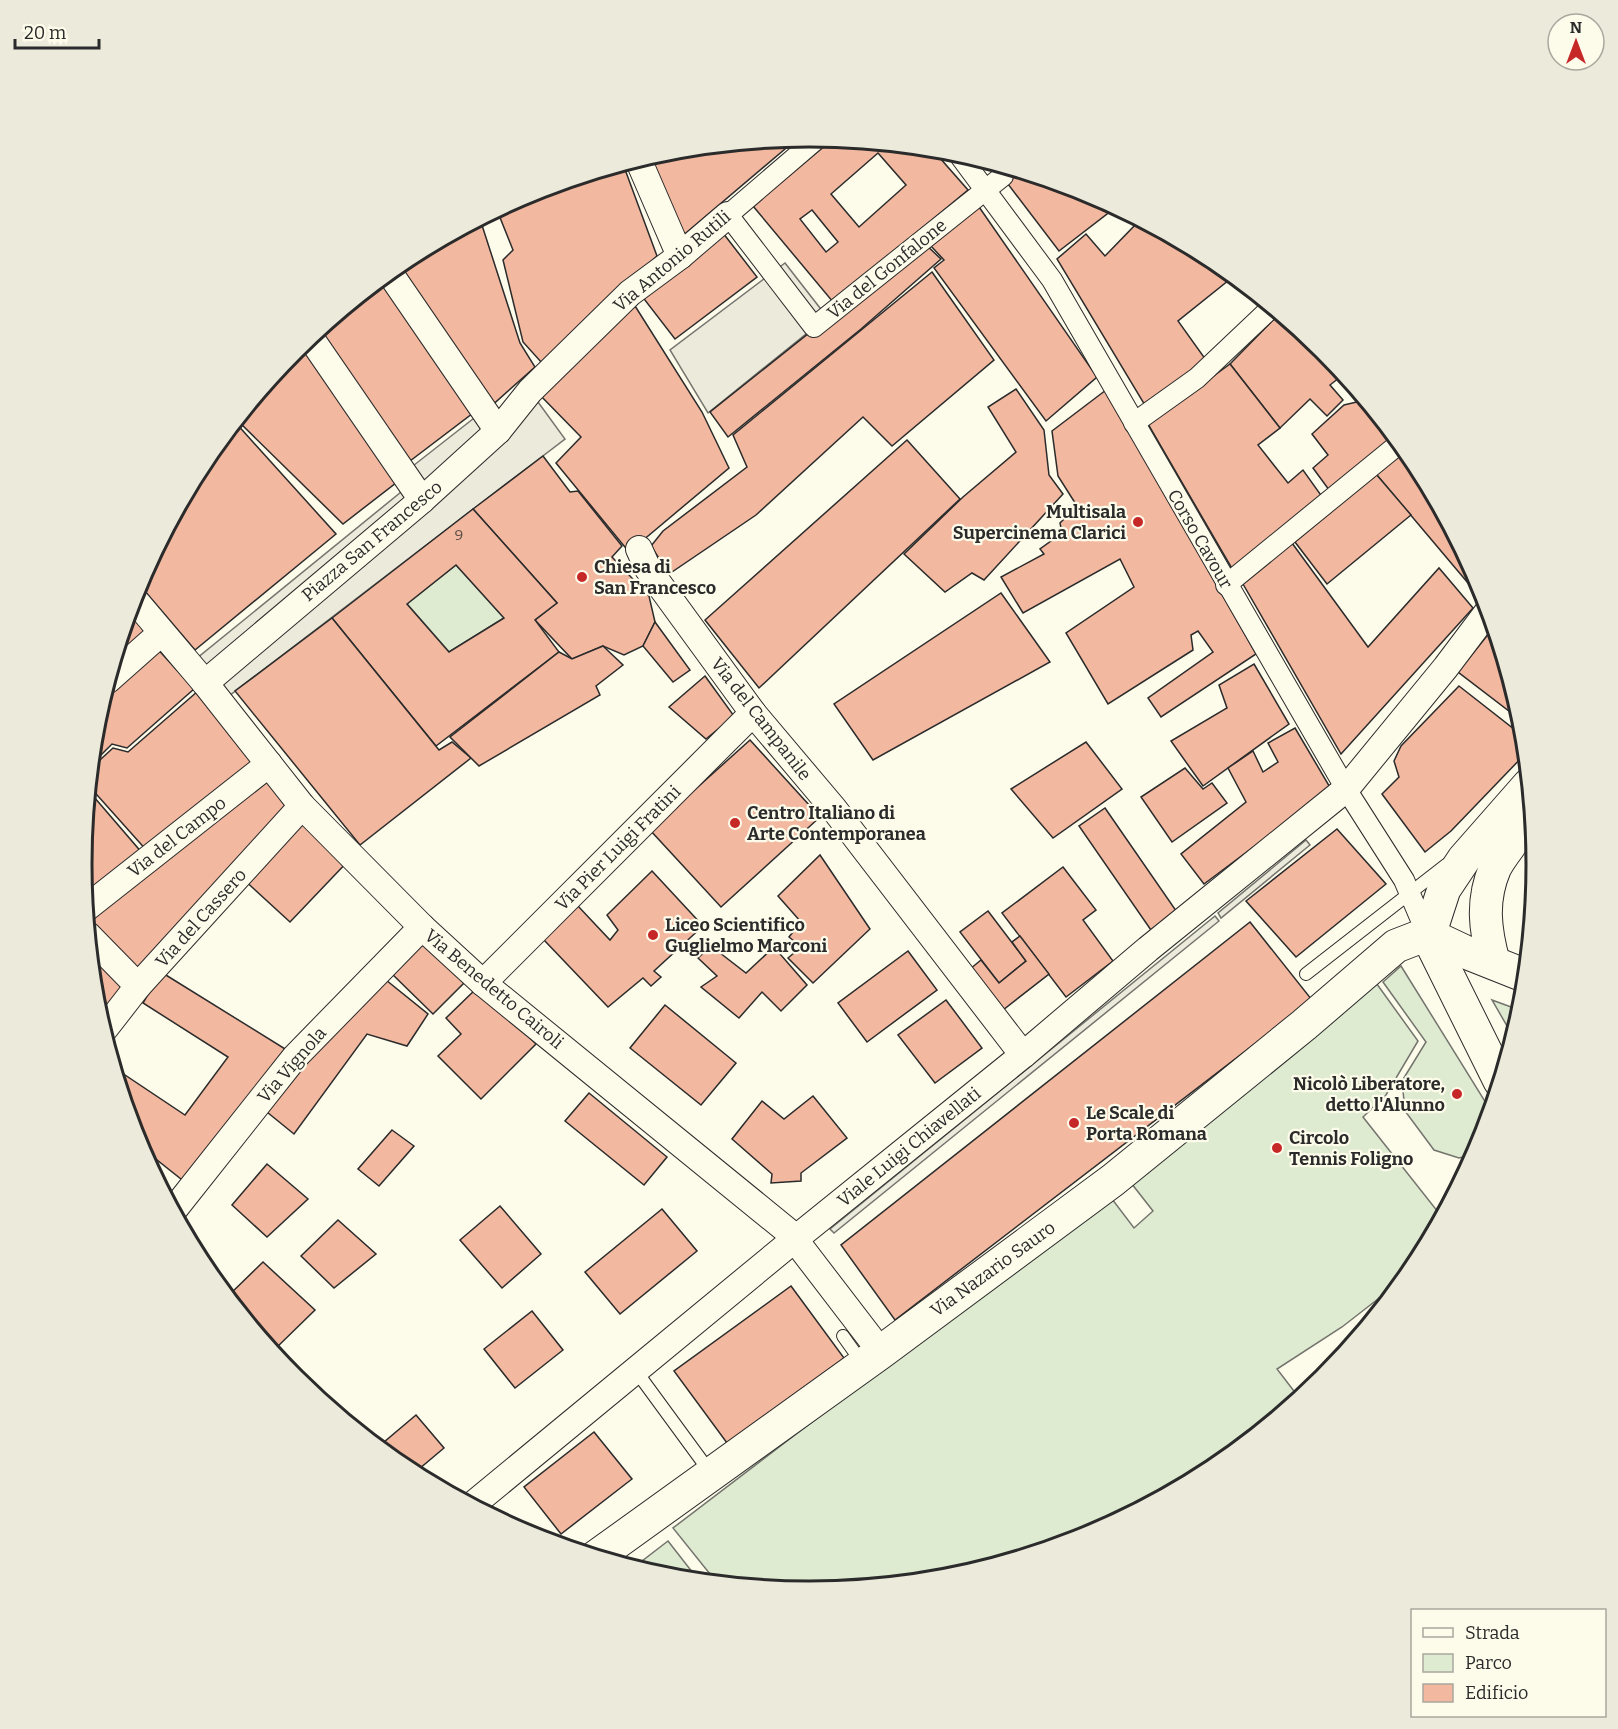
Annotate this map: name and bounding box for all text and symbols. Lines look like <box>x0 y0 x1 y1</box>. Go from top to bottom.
scale bar <box>15 12 99 50</box>
north arrow <box>1546 12 1606 72</box>
text: N <box>1570 18 1582 37</box>
text: 20 m <box>24 22 66 44</box>
street label: Via Antonio Rutili <box>609 205 735 317</box>
street label: Via del Gonfalone <box>823 214 951 324</box>
street label: Piazza San Francesco <box>297 476 447 606</box>
street label: Corso Cavour <box>1163 485 1237 593</box>
place label: Multisala Supercinema Clarici <box>953 501 1126 544</box>
marker: Multisala Supercinema Clarici <box>1131 515 1145 529</box>
house number: 9 <box>455 526 463 544</box>
place label: Chiesa di San Francesco <box>594 556 716 599</box>
marker: Chiesa di San Francesco <box>575 570 589 584</box>
street label: Via del Campanile <box>706 653 816 785</box>
street label: Via Pier Luigi Fratini <box>551 781 685 915</box>
street label: Via del Campo <box>123 792 231 882</box>
place label: Centro Italiano di Arte Contemporanea <box>747 802 926 845</box>
marker: Centro Italiano di Arte Contemporanea <box>728 816 742 830</box>
street label: Via del Cassero <box>151 864 251 972</box>
place label: Liceo Scientifico Guglielmo Marconi <box>665 914 828 957</box>
street label: Via Benedetto Cairoli <box>420 924 568 1054</box>
marker: Liceo Scientifico Guglielmo Marconi <box>646 928 660 942</box>
street label: Via Vignola <box>253 1022 331 1108</box>
place label: Nicolò Liberatore, detto l'Alunno <box>1293 1073 1445 1116</box>
street label: Viale Luigi Chiavellati <box>833 1082 985 1212</box>
marker: Nicolò Liberatore, detto l'Alunno <box>1450 1087 1464 1101</box>
place label: Le Scale di Porta Romana <box>1086 1102 1207 1145</box>
marker: Le Scale di Porta Romana <box>1067 1116 1081 1130</box>
place label: Circolo Tennis Foligno <box>1289 1127 1413 1170</box>
marker: Circolo Tennis Foligno <box>1270 1141 1284 1155</box>
street label: Via Nazario Sauro <box>926 1216 1060 1322</box>
legend <box>1411 1609 1606 1717</box>
text: Strada <box>1465 1622 1520 1644</box>
text: Parco <box>1465 1652 1512 1674</box>
text: Edificio <box>1465 1682 1528 1704</box>

